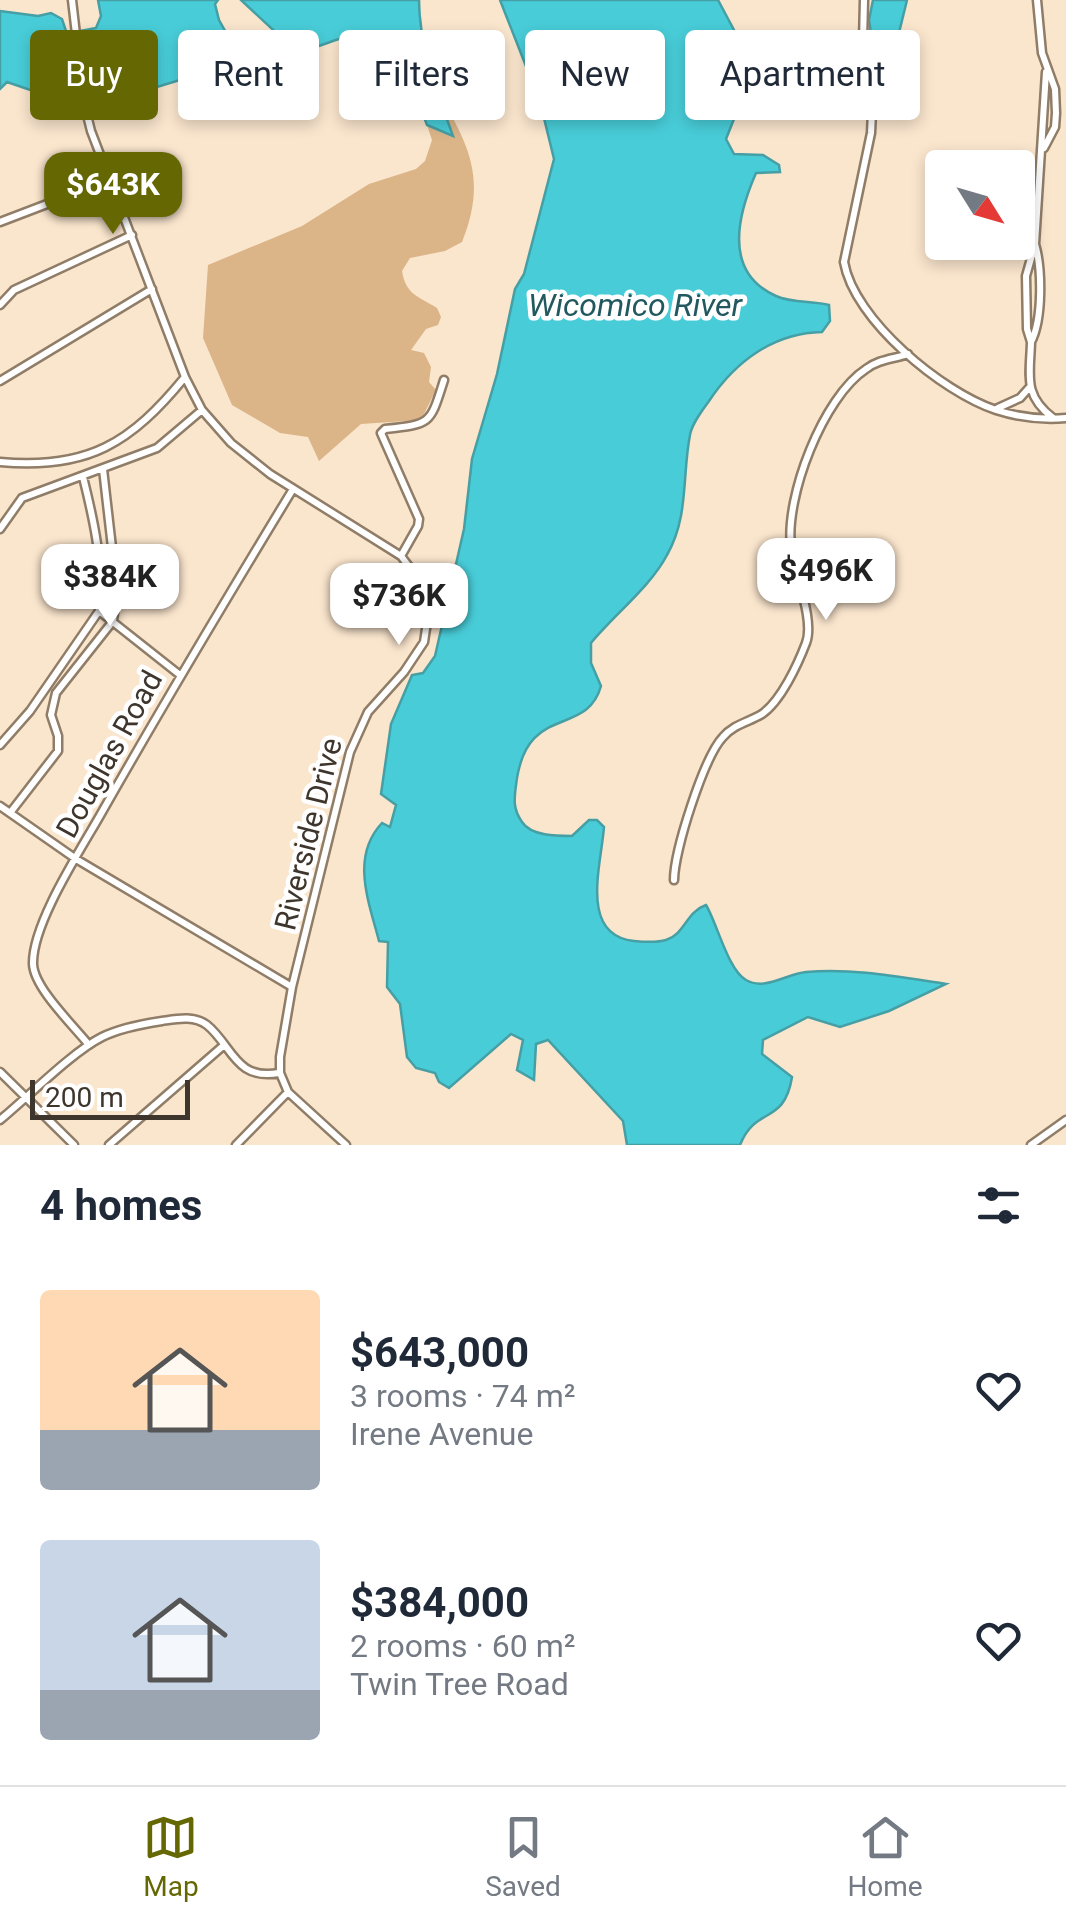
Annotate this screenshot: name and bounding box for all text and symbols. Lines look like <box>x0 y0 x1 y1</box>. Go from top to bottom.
chip: Buy <box>30 30 158 120</box>
chip: Rent <box>178 30 319 120</box>
chip: Filters <box>339 30 505 120</box>
chip: New <box>525 30 665 120</box>
chip: Apartment <box>685 30 920 120</box>
north arrow <box>925 150 1035 260</box>
map controls <box>925 150 1035 260</box>
pin: $643K <box>43 152 183 237</box>
text: $643K <box>66 165 160 203</box>
water label: Wicomico River <box>528 286 744 324</box>
pin: $496K <box>756 538 896 623</box>
pin: $384K <box>40 544 180 629</box>
text: $496K <box>779 551 873 589</box>
text: $384K <box>63 557 157 595</box>
pin: $736K <box>329 563 469 648</box>
text: $736K <box>352 576 446 614</box>
street label: Douglas Road <box>49 664 169 844</box>
street label: Riverside Drive <box>267 734 349 934</box>
scale bar <box>30 1075 190 1120</box>
text: 200 m <box>45 1081 124 1114</box>
icon: filters <box>971 1178 1026 1233</box>
text: 4 homes <box>40 1181 202 1230</box>
text: $643,000 <box>350 1328 529 1377</box>
icon: home <box>120 1330 240 1450</box>
icon: heart <box>971 1363 1026 1418</box>
text: 3 rooms · 74 m² <box>350 1377 575 1415</box>
text: Irene Avenue <box>350 1415 533 1453</box>
text: $384,000 <box>350 1578 529 1627</box>
icon: home <box>120 1580 240 1700</box>
icon: heart <box>971 1613 1026 1668</box>
text: 2 rooms · 60 m² <box>350 1627 575 1665</box>
text: Twin Tree Road <box>350 1665 569 1703</box>
tab: Map <box>143 1810 199 1903</box>
tab: Saved <box>485 1810 561 1903</box>
tab: Home <box>847 1810 923 1903</box>

